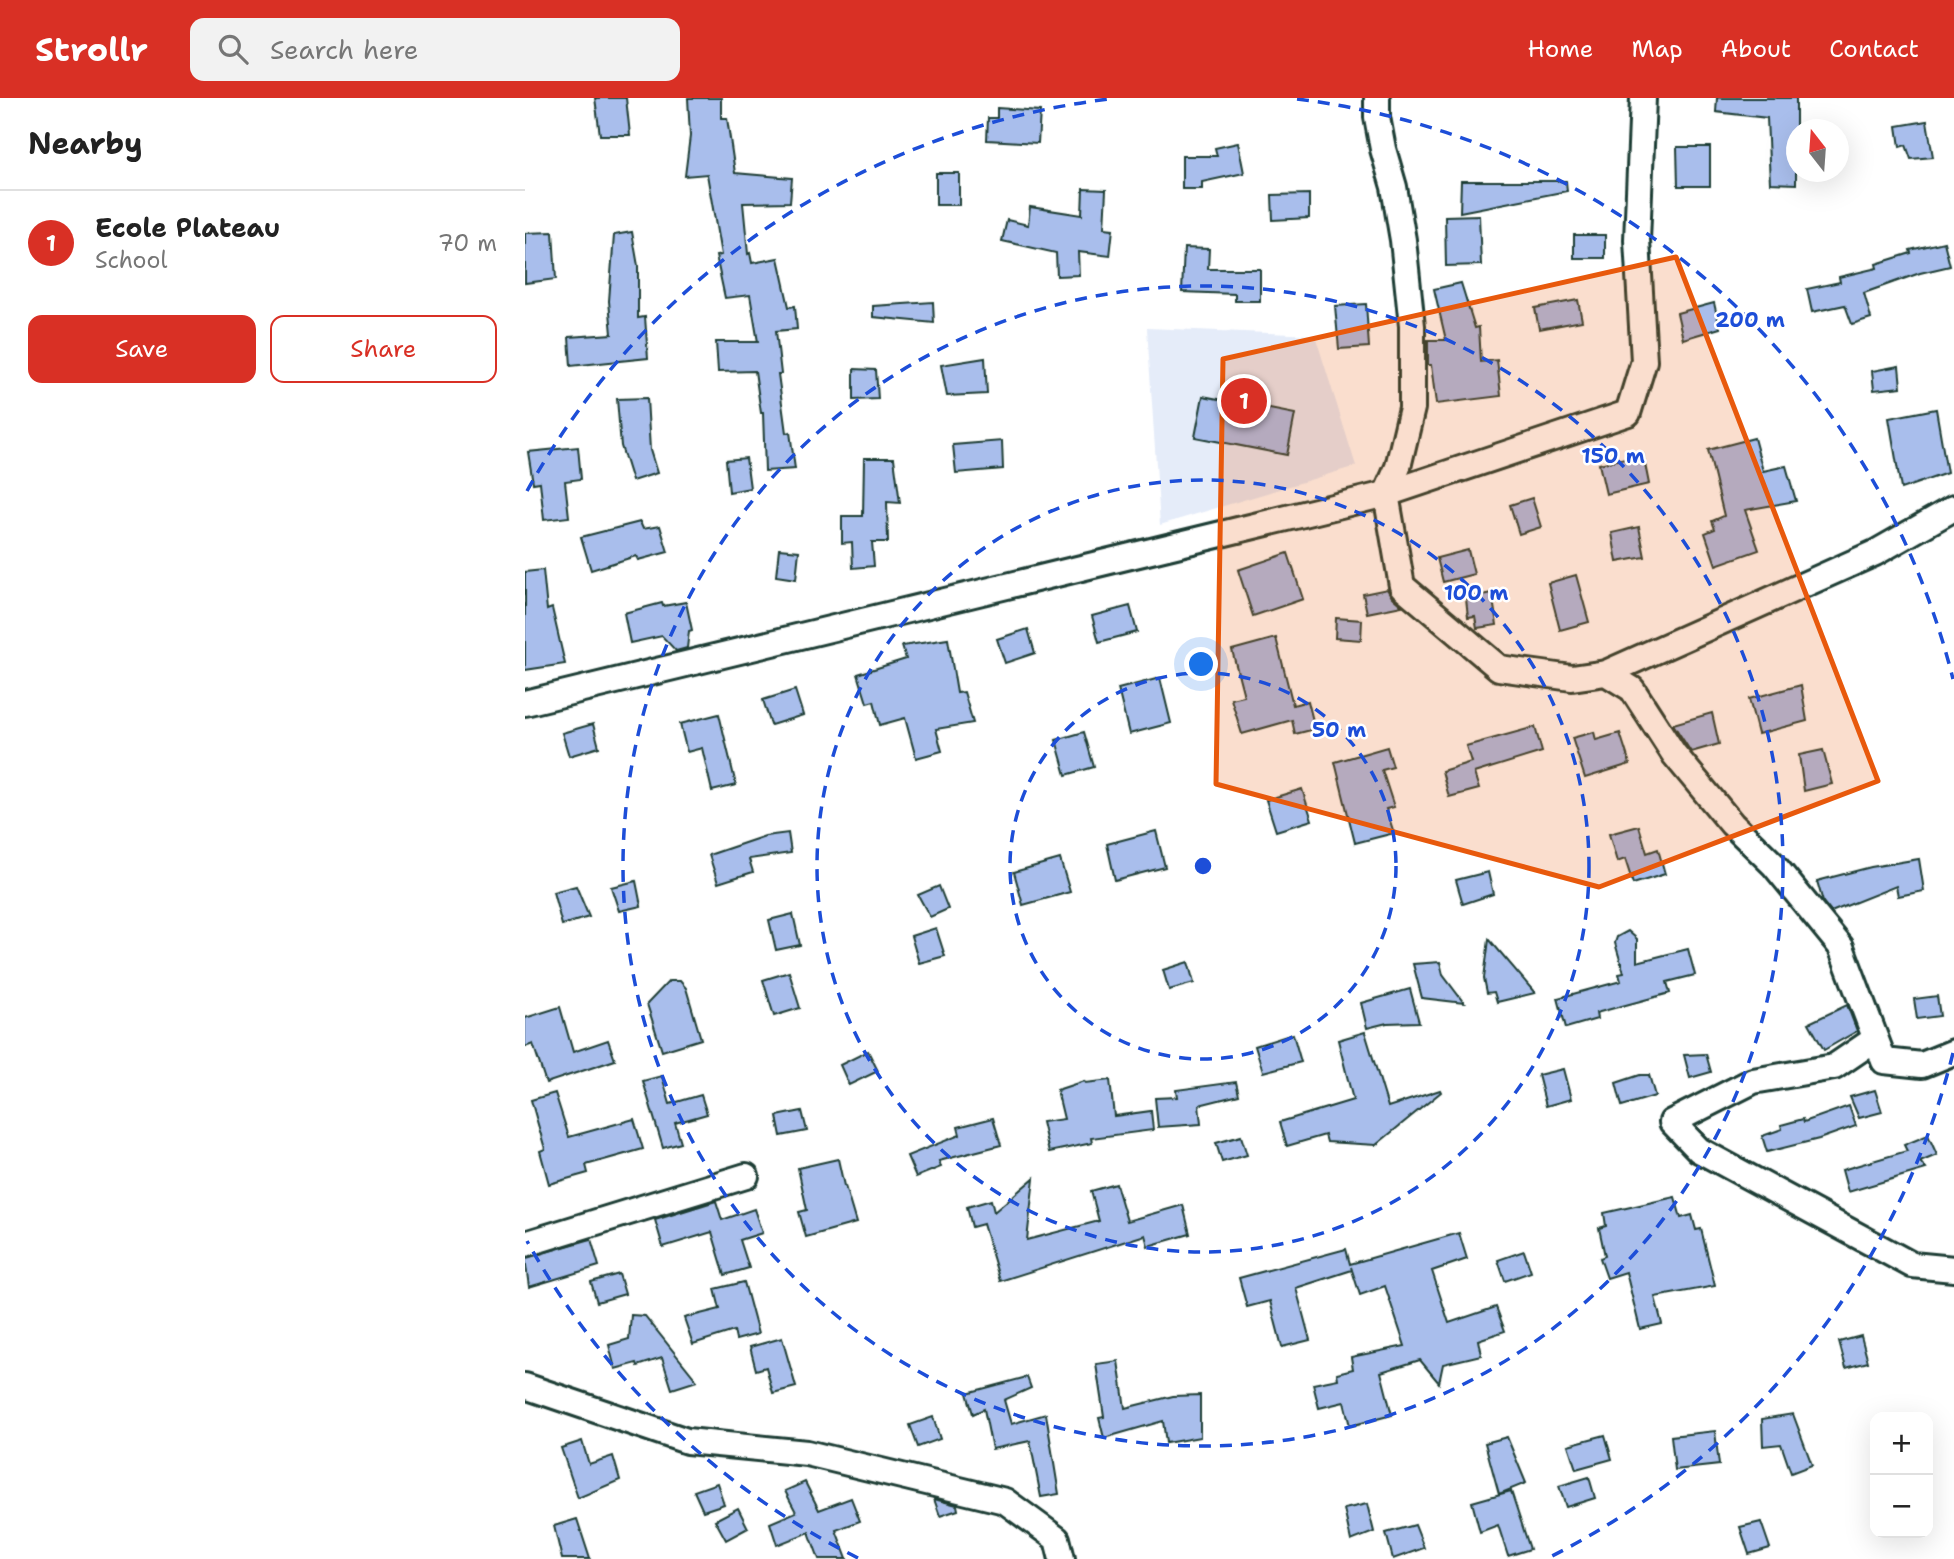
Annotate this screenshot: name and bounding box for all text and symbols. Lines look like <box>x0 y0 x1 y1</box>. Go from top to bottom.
search box <box>190 18 680 81</box>
text: Strollr <box>35 27 148 72</box>
icon: search <box>214 30 252 68</box>
text: Search here <box>270 32 419 67</box>
text: Home <box>1527 33 1593 65</box>
text: Map <box>1631 33 1683 65</box>
text: About <box>1721 33 1791 65</box>
text: Contact <box>1829 33 1919 65</box>
north arrow <box>1786 119 1849 182</box>
text: Nearby <box>28 123 143 164</box>
text: Ecole Plateau <box>95 210 280 245</box>
text: 1 <box>46 228 56 258</box>
text: 70 m <box>438 228 497 258</box>
text: School <box>95 245 167 275</box>
text: 200 m <box>1715 306 1785 334</box>
button: Save <box>28 315 256 383</box>
button: Share <box>270 315 497 383</box>
pin: 1 <box>1221 375 1267 427</box>
text: 150 m <box>1581 442 1645 470</box>
text: 100 m <box>1444 579 1508 607</box>
your location <box>1184 647 1218 681</box>
text: 50 m <box>1312 716 1366 744</box>
centre of rings <box>1191 854 1215 878</box>
map controls <box>1870 1412 1933 1538</box>
button: + <box>1870 1412 1933 1475</box>
button: − <box>1870 1475 1933 1538</box>

